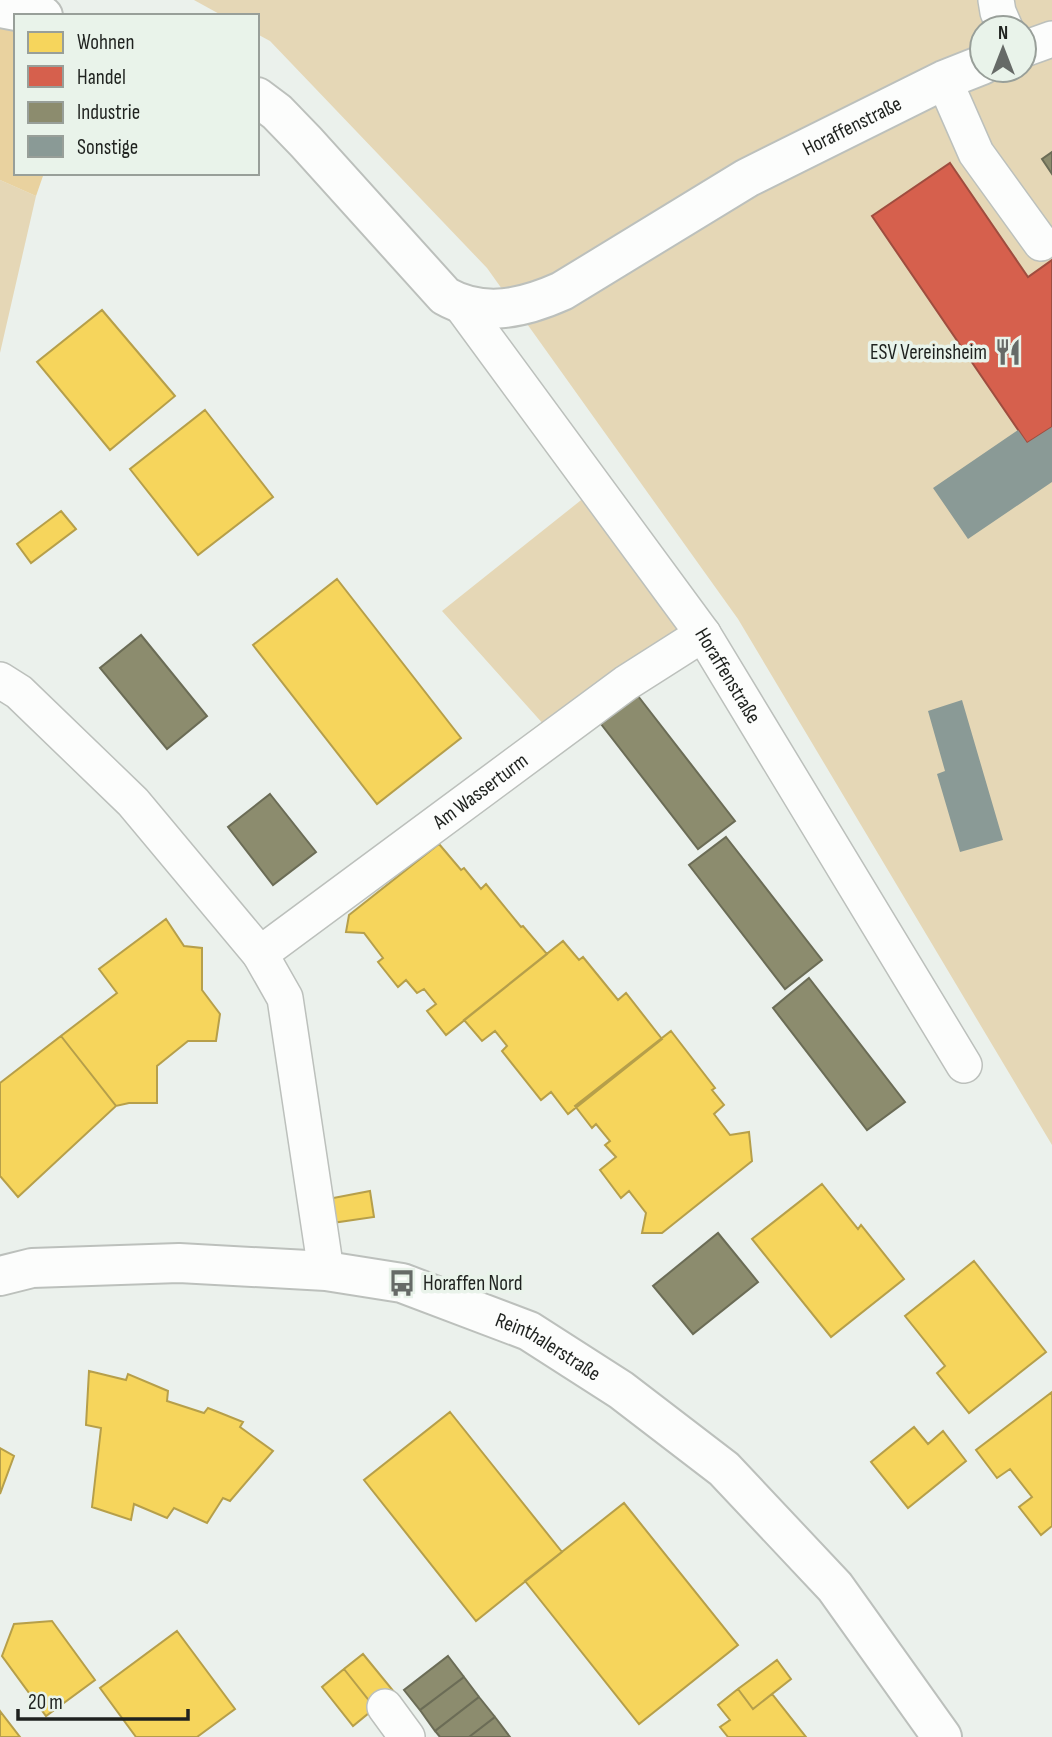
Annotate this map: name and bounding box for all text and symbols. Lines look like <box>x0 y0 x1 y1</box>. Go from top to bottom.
legend <box>14 14 259 175</box>
north arrow <box>968 14 1038 84</box>
text: N <box>998 22 1008 45</box>
text: Wohnen <box>77 30 134 55</box>
text: Handel <box>77 65 126 90</box>
street label: Horaffenstraße <box>798 91 905 161</box>
text: Industrie <box>77 100 140 125</box>
text: Sonstige <box>77 135 138 160</box>
restaurant icon: ESV Vereinsheim <box>993 337 1023 367</box>
place label: ESV Vereinsheim <box>870 340 987 365</box>
street label: Horaffenstraße <box>690 623 767 728</box>
street label: Am Wasserturm <box>427 748 533 835</box>
bus stop icon: Horaffen Nord <box>387 1268 417 1298</box>
place label: Horaffen Nord <box>423 1271 522 1296</box>
street label: Reinthalerstraße <box>492 1307 605 1386</box>
scale bar <box>18 1678 187 1722</box>
text: 20 m <box>28 1690 63 1715</box>

